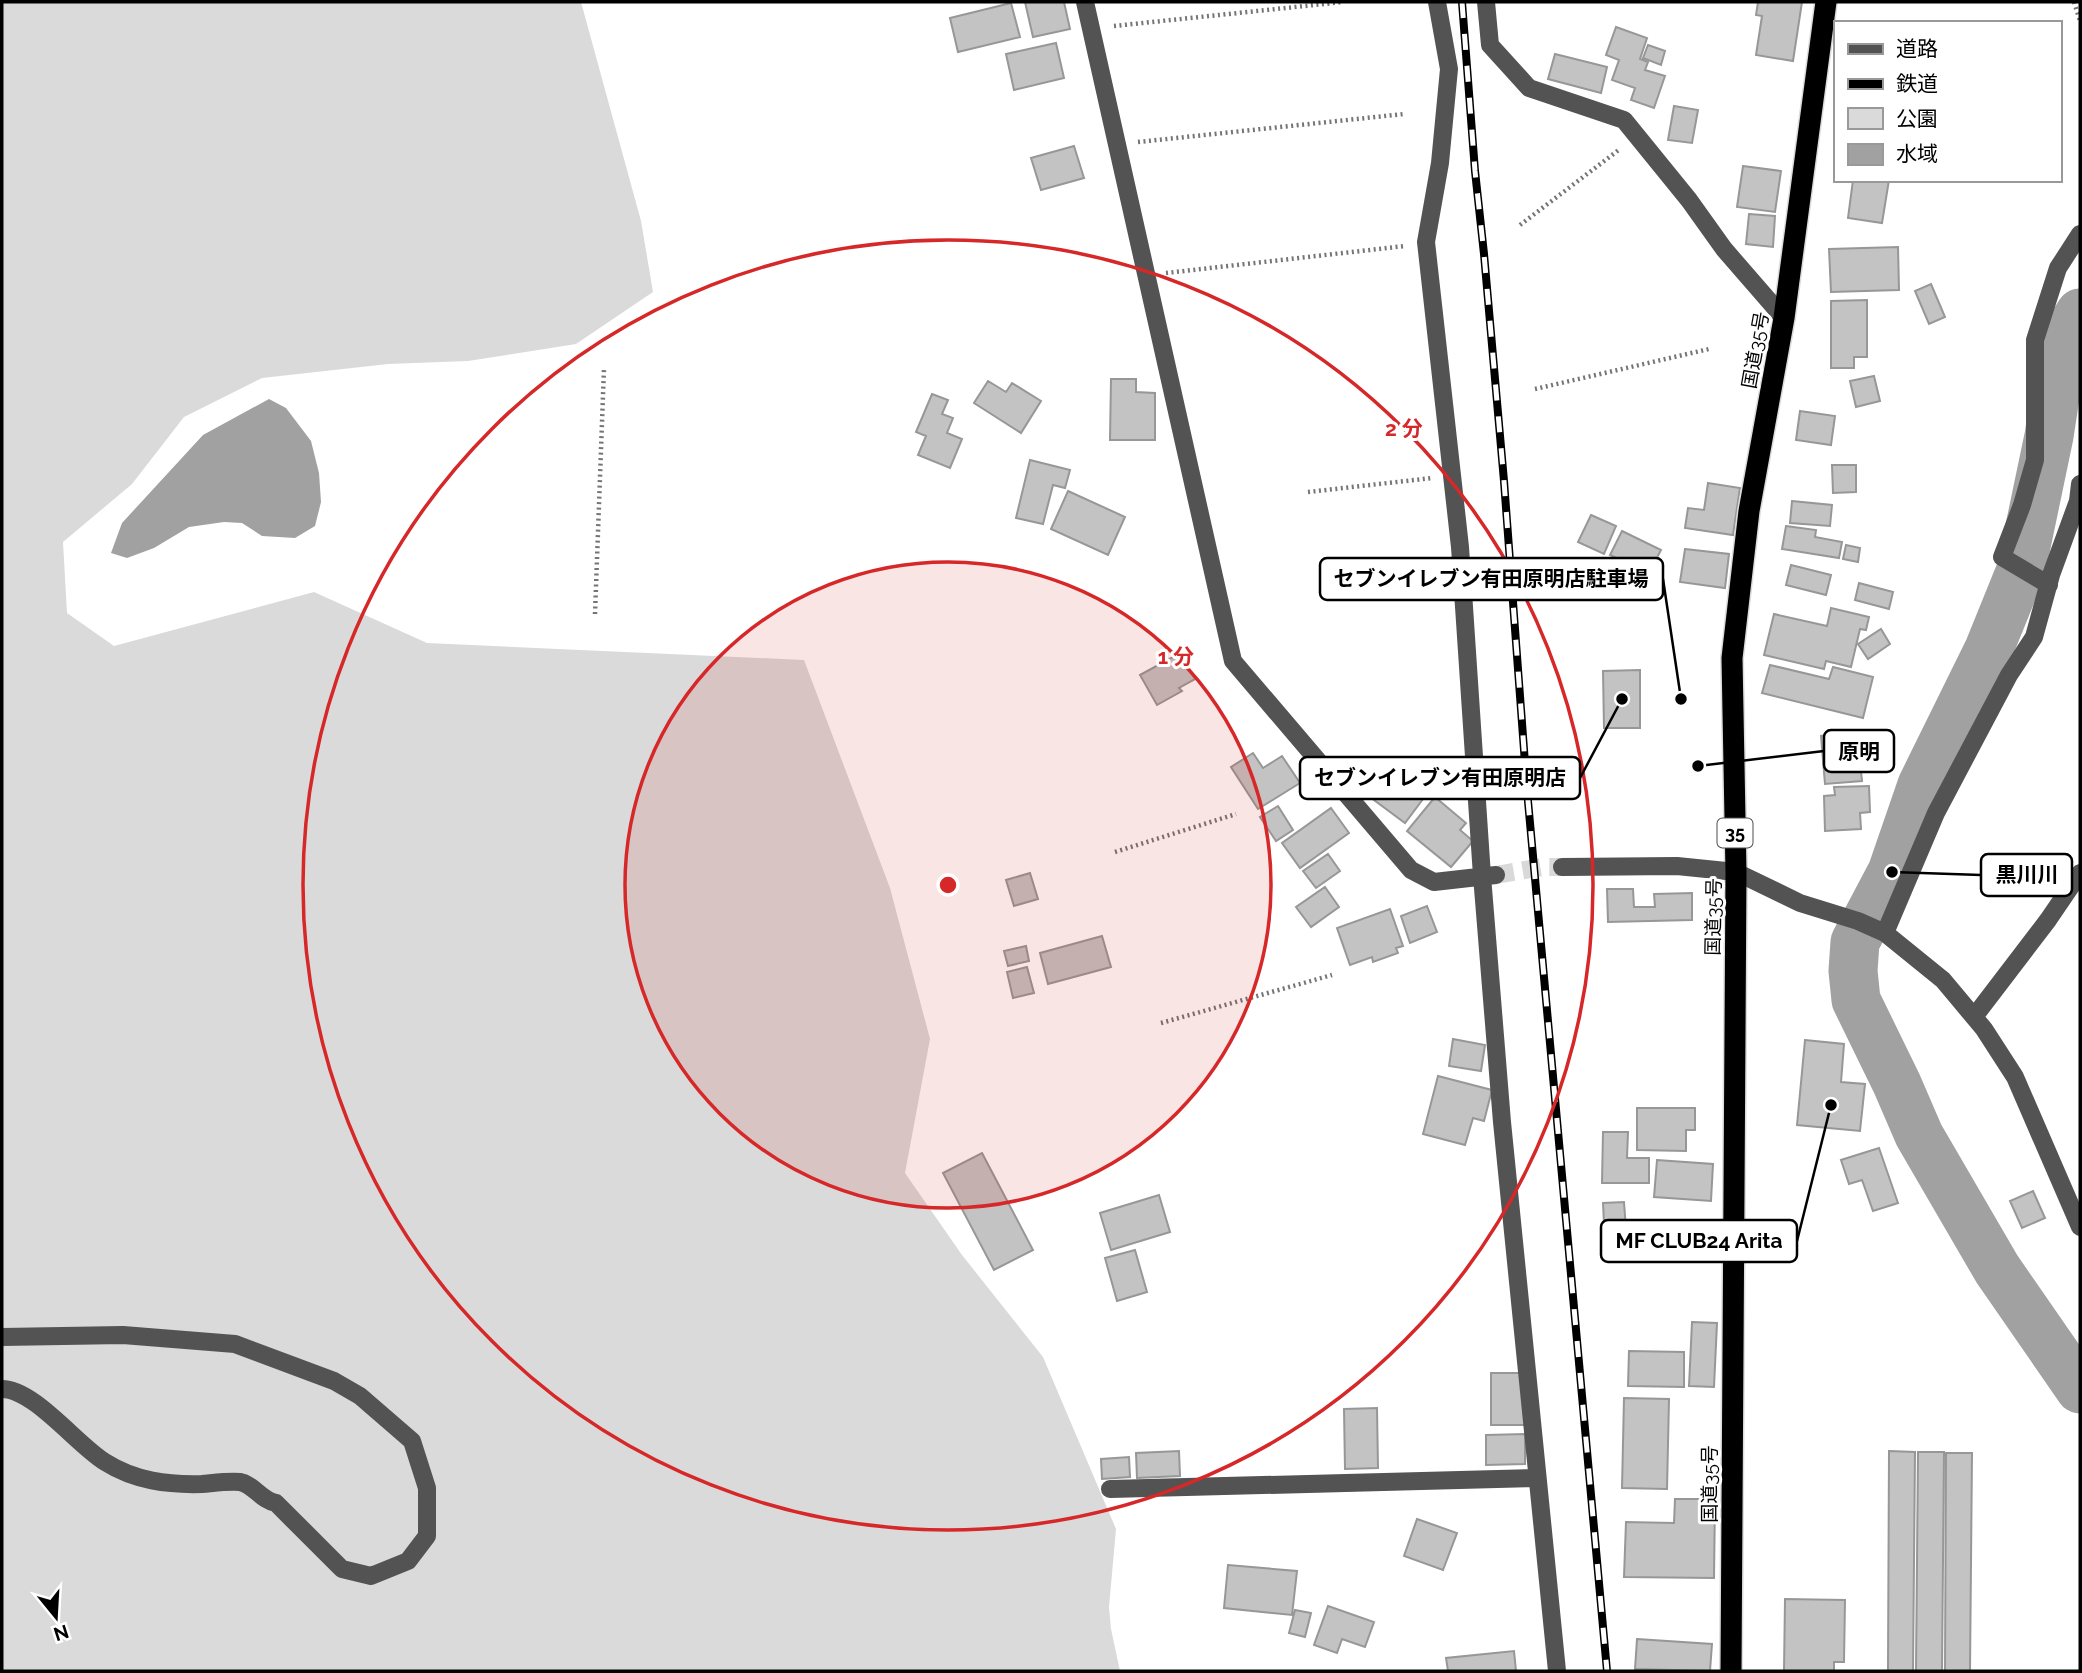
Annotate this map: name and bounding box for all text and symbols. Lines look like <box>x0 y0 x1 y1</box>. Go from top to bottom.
legend <box>1834 21 2061 182</box>
text: 道路 <box>1896 36 1938 61</box>
text: 鉄道 <box>1896 71 1938 96</box>
text: 公園 <box>1896 106 1938 131</box>
text: 水域 <box>1896 141 1938 166</box>
street label: 国道35号 <box>1737 310 1773 390</box>
text: 2 分 <box>1385 416 1423 441</box>
callout: セブンイレブン有田原明店駐車場 <box>1320 558 1663 600</box>
text: セブンイレブン有田原明店駐車場 <box>1334 566 1649 591</box>
text: 1 分 <box>1158 644 1194 669</box>
callout: 原明 <box>1824 730 1894 772</box>
text: 原明 <box>1838 739 1880 764</box>
callout: セブンイレブン有田原明店 <box>1300 757 1580 799</box>
text: セブンイレブン有田原明店 <box>1314 765 1566 790</box>
road number: 35 <box>1718 818 1752 848</box>
callout: 黒川川 <box>1981 854 2072 896</box>
text: 黒川川 <box>1996 862 2059 887</box>
centre of rings <box>936 873 960 897</box>
street label: 国道35号 <box>1701 878 1725 956</box>
callout: MF CLUB24 Arita <box>1601 1220 1797 1262</box>
text: MF CLUB24 Arita <box>1616 1228 1783 1253</box>
street label: 国道35号 <box>1698 1445 1720 1523</box>
north arrow <box>21 1582 91 1652</box>
text: N <box>51 1620 72 1646</box>

